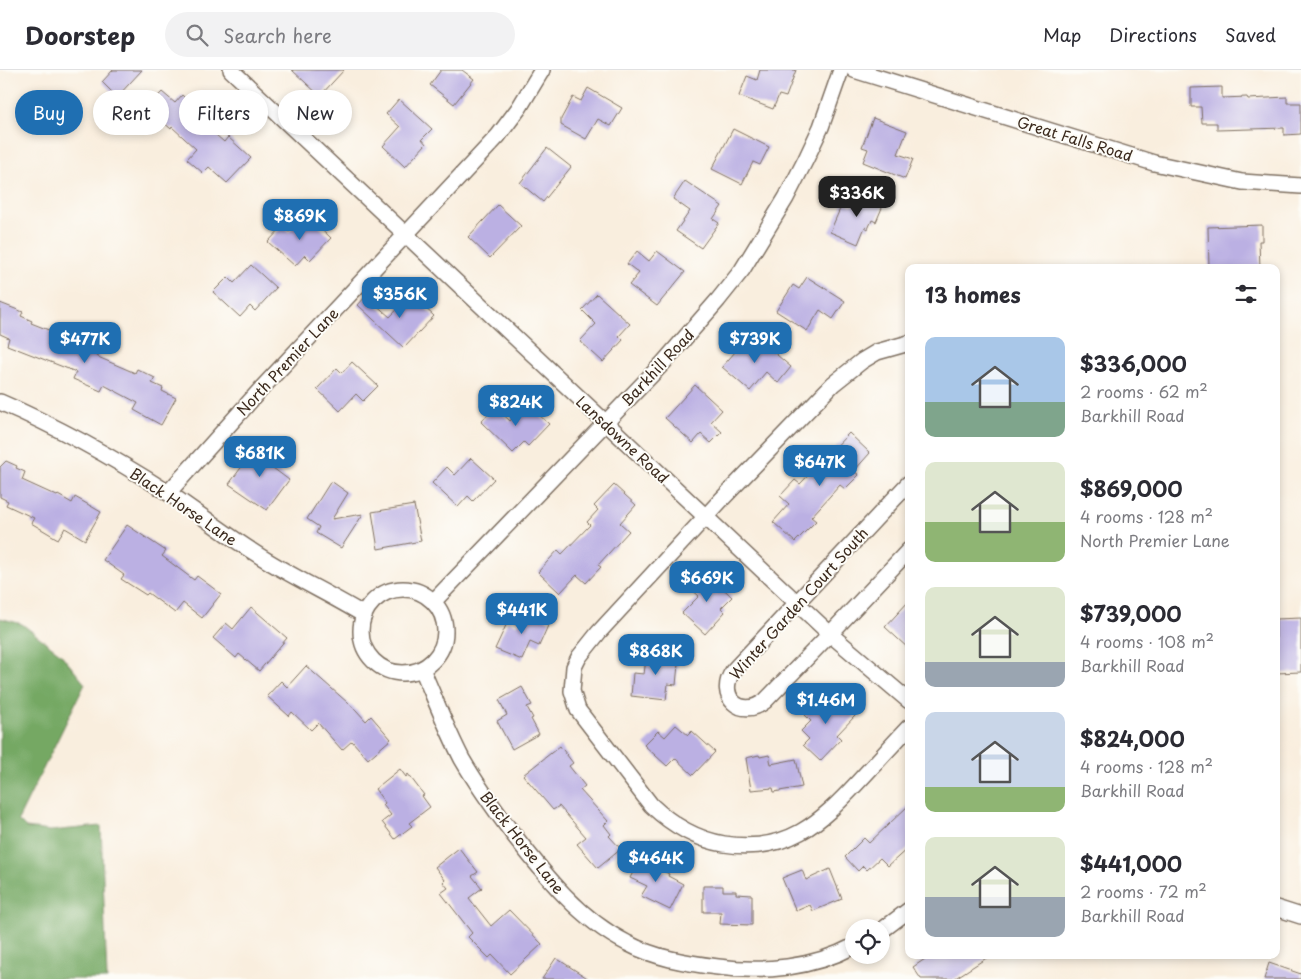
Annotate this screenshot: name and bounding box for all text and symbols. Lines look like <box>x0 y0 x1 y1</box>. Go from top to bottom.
search box <box>165 12 515 57</box>
text: Doorstep <box>25 17 135 53</box>
icon: search <box>183 21 211 49</box>
text: Search here <box>223 21 332 49</box>
text: Map <box>1043 21 1081 48</box>
text: Directions <box>1109 21 1197 48</box>
text: Saved <box>1225 21 1276 48</box>
chip: Buy <box>15 90 83 135</box>
chip: Rent <box>93 90 169 135</box>
chip: Filters <box>179 90 268 135</box>
chip: New <box>278 90 352 135</box>
street label: Great Falls Road <box>1014 110 1136 166</box>
pin: $336K <box>822 176 892 218</box>
text: $336K <box>830 180 884 204</box>
pin: $869K <box>265 198 335 241</box>
text: $869K <box>274 203 326 227</box>
pin: $356K <box>365 276 435 319</box>
text: 13 homes <box>925 278 1021 310</box>
icon: filters <box>1232 280 1260 308</box>
text: $356K <box>373 281 427 305</box>
street label: North Premier Lane <box>231 302 343 420</box>
pin: $477K <box>50 322 120 364</box>
pin: $739K <box>720 322 790 364</box>
street label: Barkhill Road <box>615 323 699 411</box>
text: $477K <box>60 326 110 350</box>
text: $739K <box>730 326 780 350</box>
text: $336,000 <box>1080 347 1187 379</box>
icon: home <box>965 357 1025 417</box>
text: 2 rooms · 62 m² <box>1080 379 1208 403</box>
pin: $824K <box>481 384 551 427</box>
text: $824K <box>489 389 543 413</box>
street label: Lansdowne Road <box>571 390 675 488</box>
text: Barkhill Road <box>1080 403 1185 427</box>
pin: $681K <box>225 436 295 478</box>
text: $681K <box>235 440 285 464</box>
pin: $647K <box>785 444 855 487</box>
text: $647K <box>794 449 846 473</box>
street label: Black Horse Lane <box>126 461 242 551</box>
text: $869,000 <box>1080 472 1183 504</box>
icon: home <box>965 482 1025 542</box>
text: 4 rooms · 128 m² <box>1080 504 1213 528</box>
street label: Winter Garden Court South <box>723 522 873 684</box>
text: North Premier Lane <box>1080 528 1230 552</box>
pin: $669K <box>672 560 742 603</box>
text: $669K <box>680 565 734 589</box>
pin: $441K <box>487 592 557 635</box>
text: $441K <box>497 597 547 621</box>
text: $739,000 <box>1080 597 1182 629</box>
icon: home <box>965 607 1025 667</box>
text: 4 rooms · 108 m² <box>1080 629 1214 653</box>
pin: $868K <box>621 634 691 676</box>
text: $868K <box>629 638 683 662</box>
text: Barkhill Road <box>1080 653 1185 677</box>
pin: $1.46M <box>785 682 867 725</box>
text: $1.46M <box>797 687 855 711</box>
text: $824,000 <box>1080 722 1185 754</box>
icon: home <box>965 732 1025 792</box>
text: 4 rooms · 128 m² <box>1080 754 1213 778</box>
text: Barkhill Road <box>1080 778 1185 802</box>
street label: Black Horse Lane <box>475 786 571 898</box>
pin: $464K <box>621 840 691 883</box>
text: $464K <box>628 845 684 869</box>
text: $441,000 <box>1080 847 1182 879</box>
icon: home <box>965 857 1025 917</box>
text: 2 rooms · 72 m² <box>1080 879 1207 903</box>
text: Barkhill Road <box>1080 903 1185 927</box>
map controls <box>845 919 890 964</box>
button: locate <box>845 919 890 964</box>

